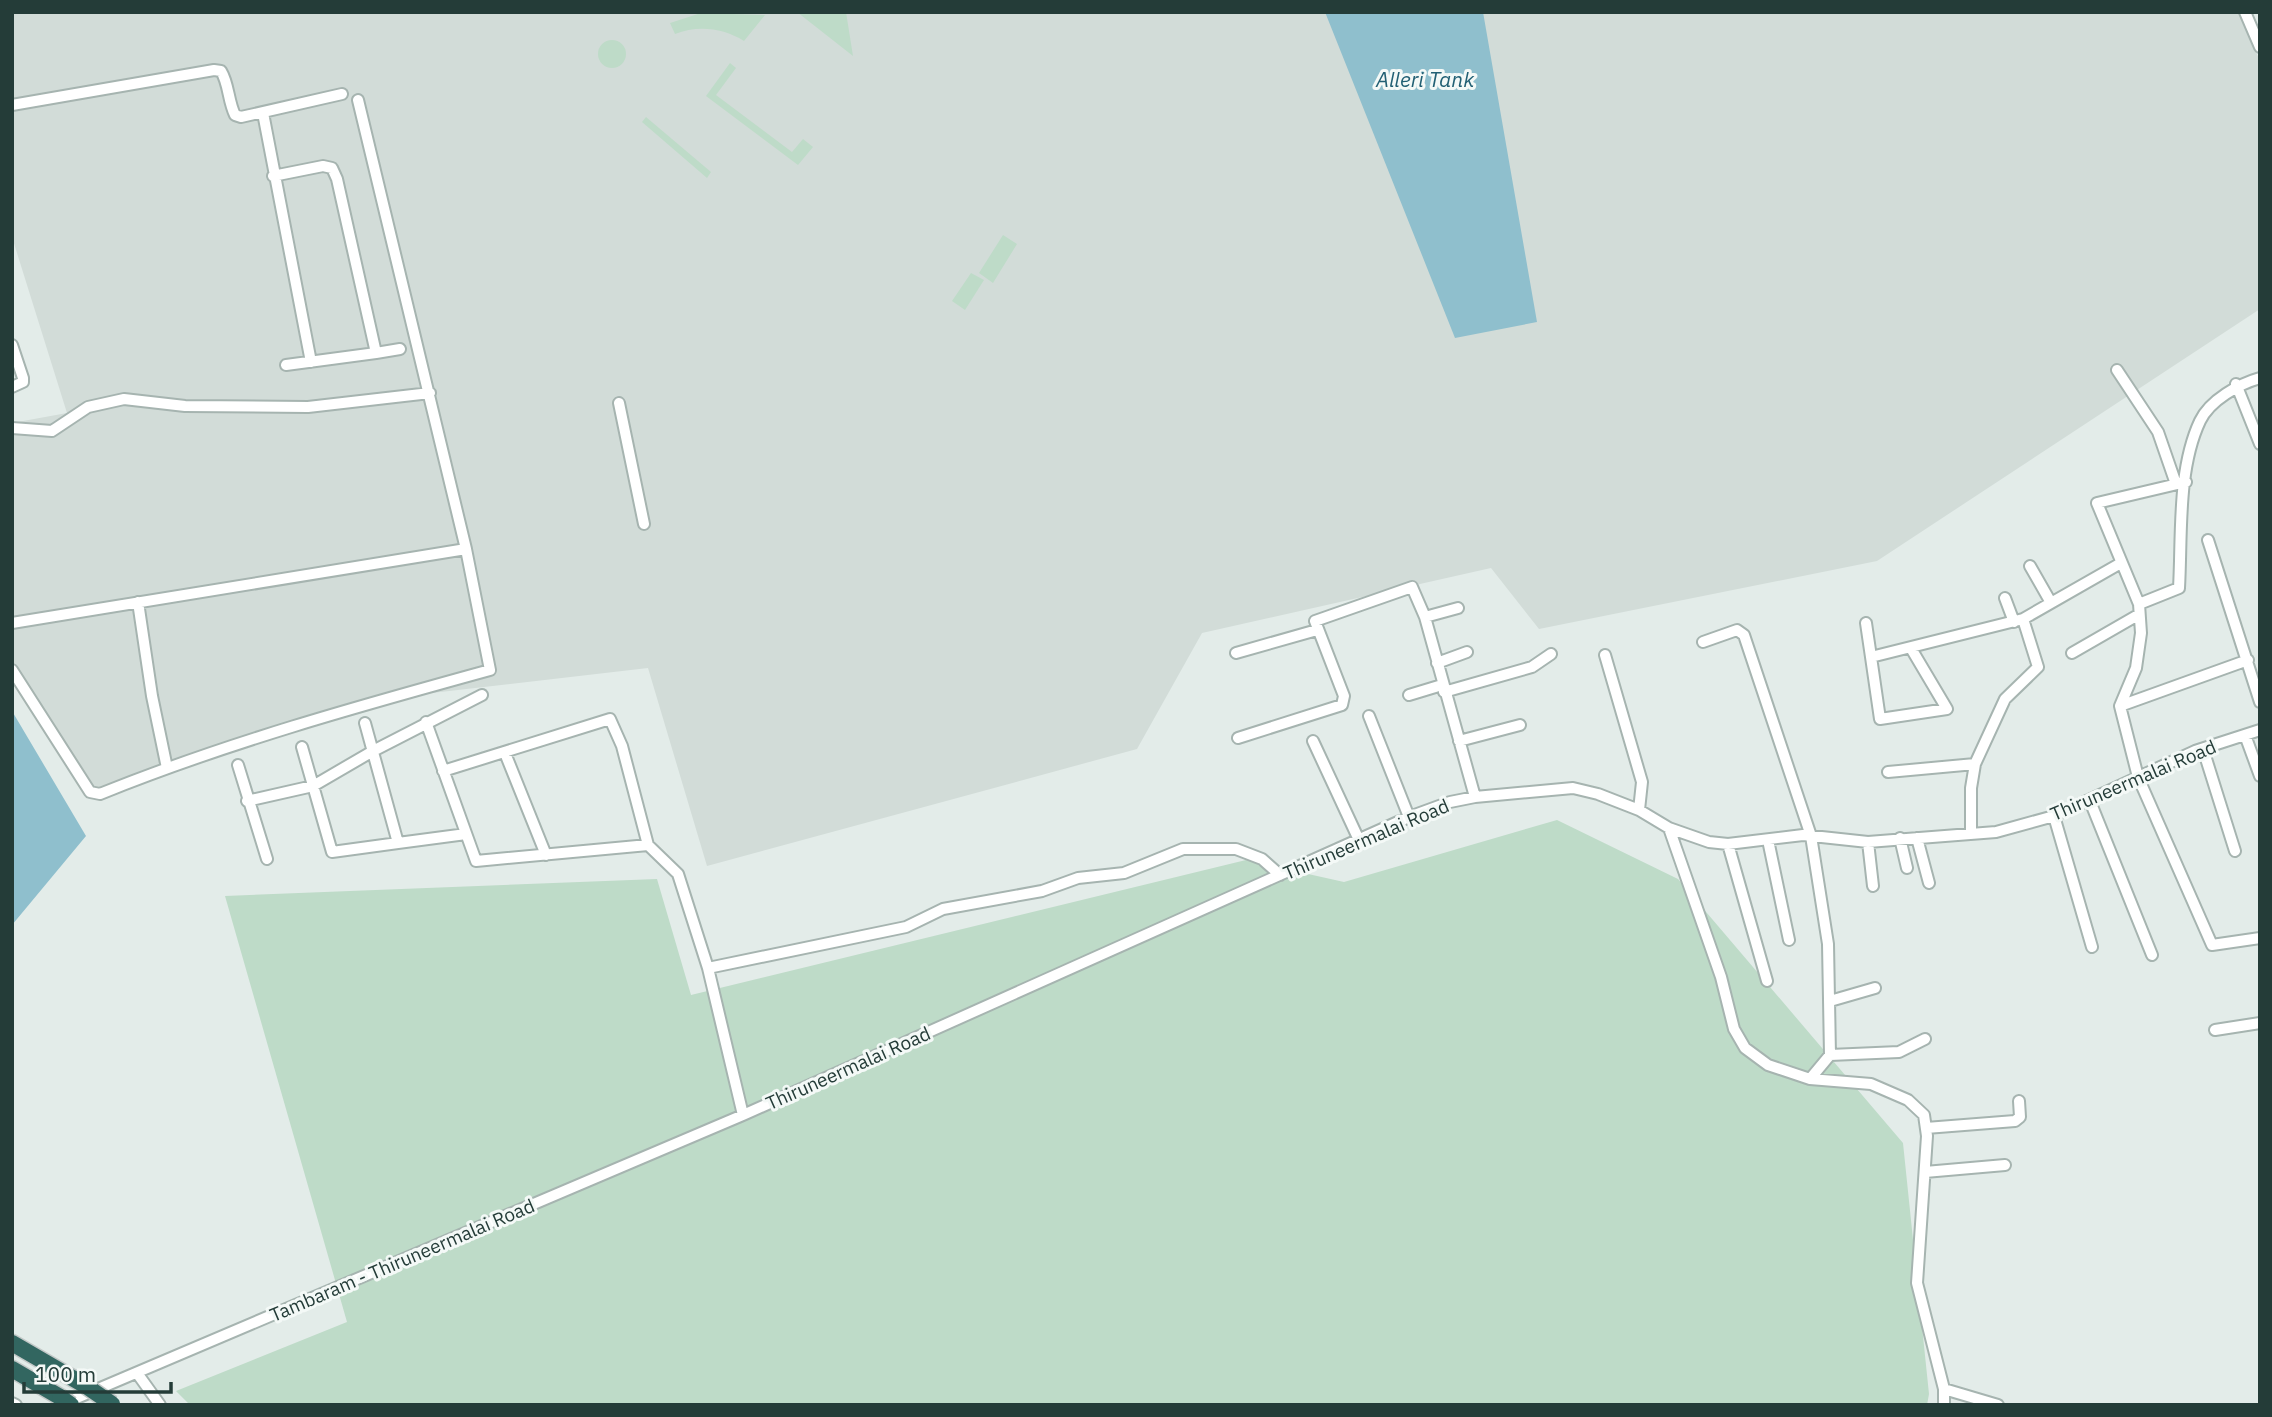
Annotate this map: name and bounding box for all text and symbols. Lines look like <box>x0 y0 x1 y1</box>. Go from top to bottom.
water label: Alleri Tank <box>1375 65 1475 93</box>
street label: Thiruneermalai Road <box>2046 734 2220 826</box>
street label: Thiruneermalai Road <box>1279 793 1453 885</box>
street label: Thiruneermalai Road <box>762 1021 934 1115</box>
street label: Tambaram - Thiruneermalai Road <box>266 1193 538 1327</box>
scale bar <box>24 1350 172 1394</box>
text: 100 m <box>35 1360 96 1388</box>

